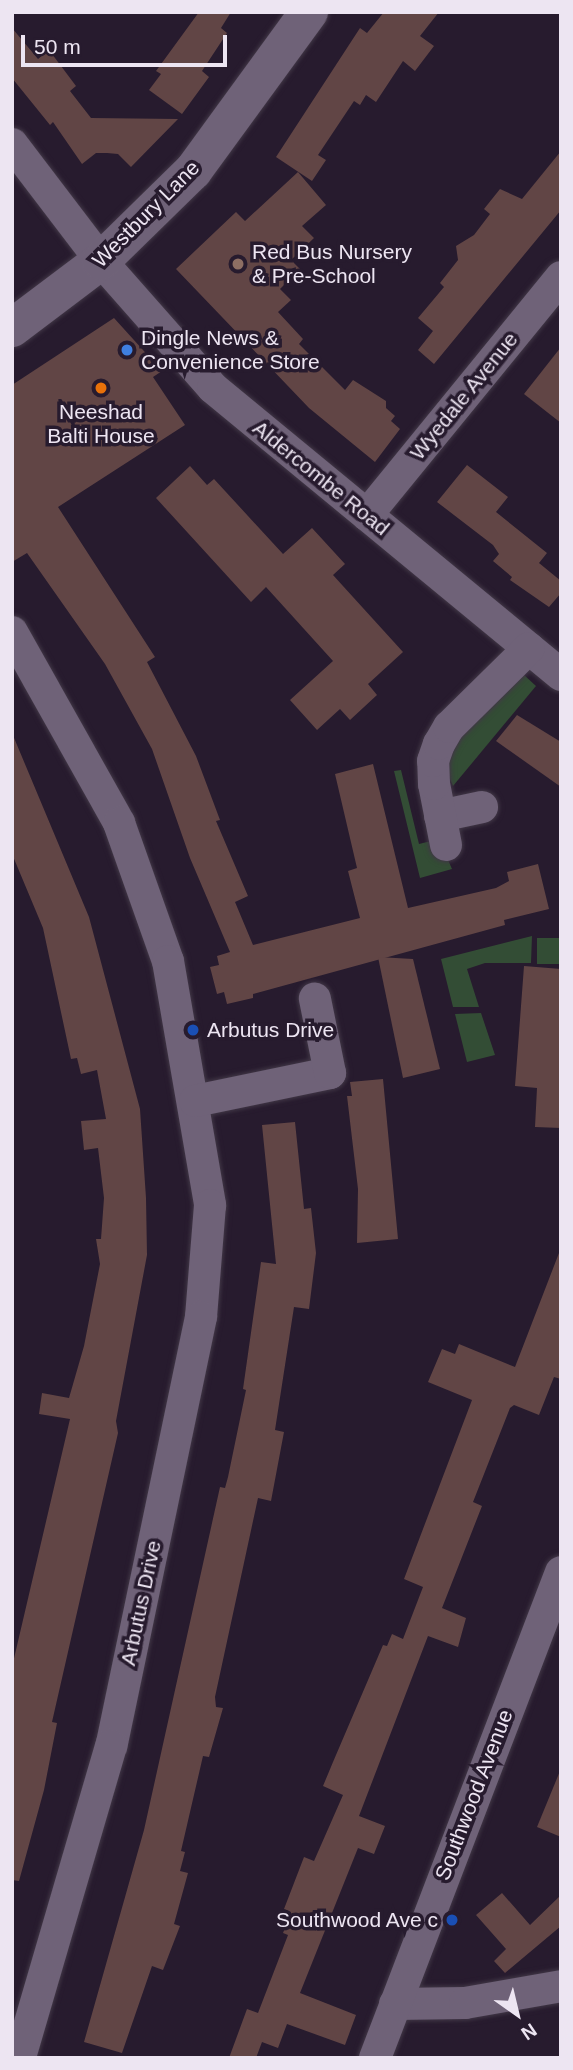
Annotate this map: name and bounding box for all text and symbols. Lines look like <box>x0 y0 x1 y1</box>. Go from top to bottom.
scale bar <box>24 21 231 65</box>
text: 50 m <box>34 35 81 58</box>
street label: Westbury Lane <box>87 155 205 273</box>
place label: Red Bus Nursery & Pre-School <box>252 239 412 289</box>
marker: Red Bus Nursery & Pre-School <box>230 256 246 272</box>
place label: Dingle News & Convenience Store <box>141 325 320 375</box>
street label: Wyedale Avenue <box>404 327 524 465</box>
marker: Dingle News & Convenience Store <box>119 342 135 358</box>
marker: Neeshad Balti House <box>93 380 109 396</box>
place label: Neeshad Balti House <box>47 399 155 449</box>
street label: Aldercombe Road <box>248 415 394 541</box>
place label: Arbutus Drive <box>207 1017 334 1043</box>
marker: Arbutus Drive <box>185 1022 201 1038</box>
street label: Arbutus Drive <box>115 1538 167 1668</box>
street label: Southwood Avenue <box>430 1706 518 1884</box>
place label: Southwood Ave c <box>275 1907 438 1933</box>
marker: Southwood Ave c <box>444 1912 460 1928</box>
north arrow <box>482 1979 552 2049</box>
text: N <box>517 2019 541 2044</box>

